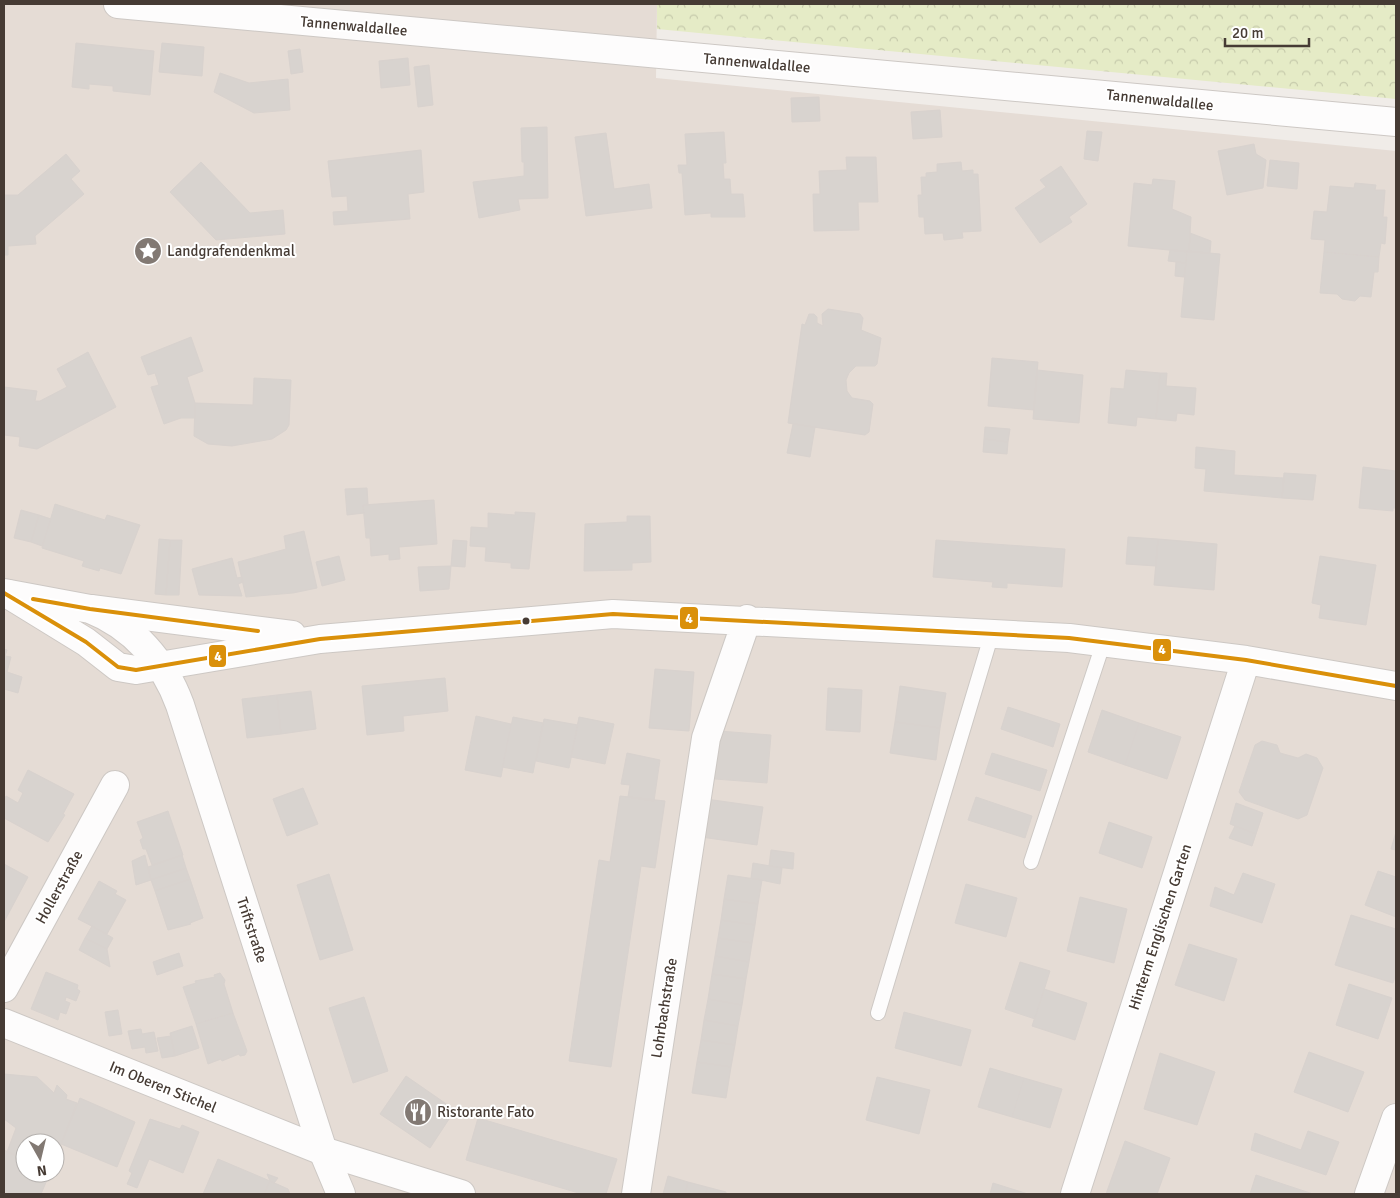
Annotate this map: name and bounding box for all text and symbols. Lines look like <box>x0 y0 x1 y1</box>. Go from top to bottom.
street label: Tannenwaldallee <box>300 12 408 40</box>
scale bar <box>1225 15 1309 47</box>
text: 20 m <box>1232 24 1263 42</box>
street label: Tannenwaldallee <box>703 49 811 77</box>
street label: Tannenwaldallee <box>1106 85 1214 115</box>
place icon: Landgrafendenkmal <box>133 236 163 266</box>
place label: Landgrafendenkmal <box>167 242 295 260</box>
line badge: 4 <box>679 606 699 630</box>
text: 4 <box>685 610 693 627</box>
unlabelled marker <box>521 616 531 626</box>
line badge: 4 <box>1152 638 1172 662</box>
text: 4 <box>1158 641 1166 658</box>
line badge: 4 <box>208 644 227 668</box>
text: 4 <box>214 648 222 665</box>
street label: Hinterm Englischen Garten <box>1125 842 1195 1012</box>
street label: Hollerstraße <box>31 847 87 927</box>
street label: Triftstraße <box>233 895 271 965</box>
street label: Lohrbachstraße <box>647 957 681 1059</box>
street label: Im Oberen Stichel <box>107 1057 219 1117</box>
restaurant icon: Ristorante Fato <box>403 1097 433 1127</box>
place label: Ristorante Fato <box>437 1103 535 1121</box>
north arrow <box>15 1133 65 1183</box>
text: N <box>36 1161 48 1179</box>

